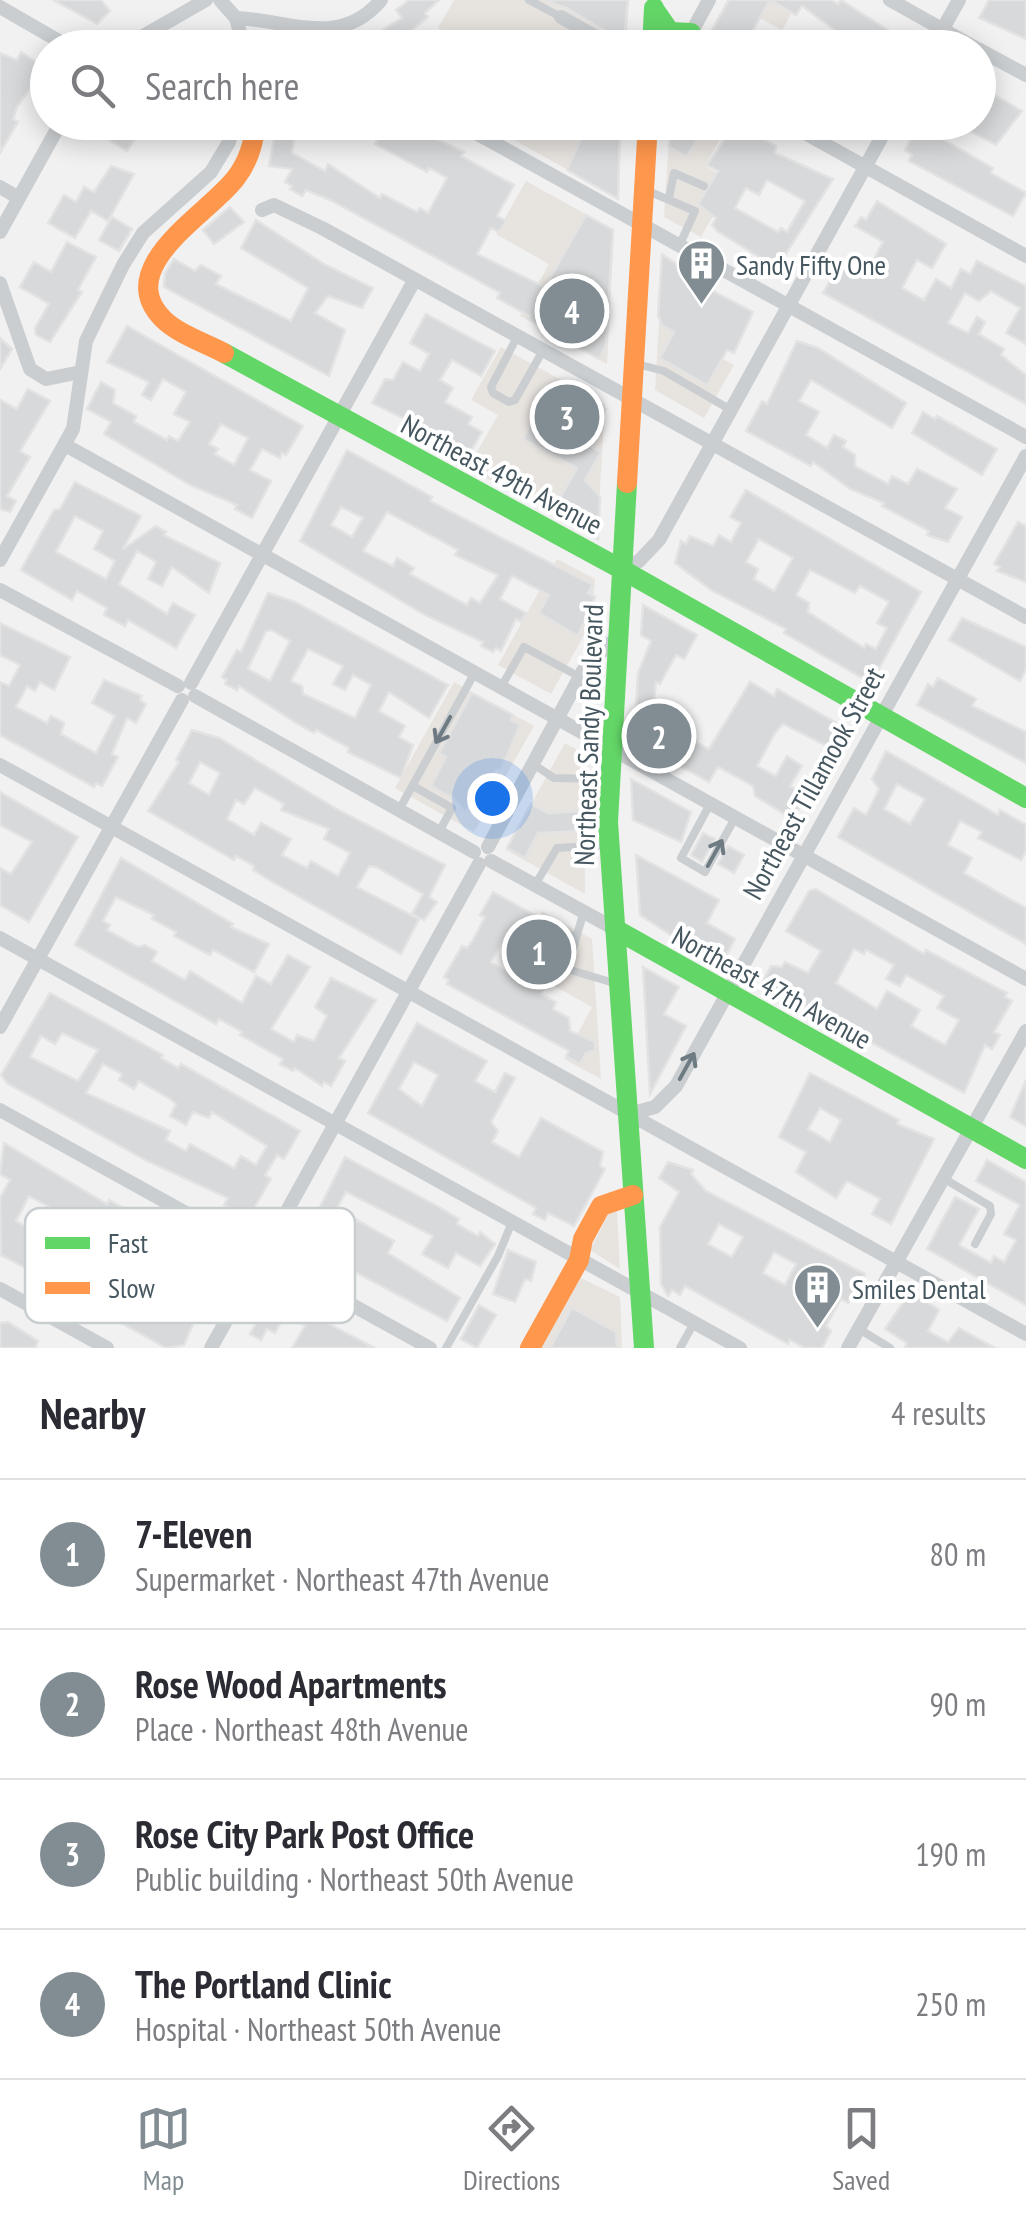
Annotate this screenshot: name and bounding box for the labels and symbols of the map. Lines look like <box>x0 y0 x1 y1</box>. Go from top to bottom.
building icon: Sandy Fifty One <box>675 238 727 306</box>
place label: Sandy Fifty One <box>736 246 886 283</box>
pin: 4 <box>540 274 604 348</box>
pin: 3 <box>534 380 600 454</box>
street label: Northeast 49th Avenue <box>395 405 609 543</box>
street label: Northeast Sandy Boulevard <box>565 604 611 866</box>
street label: Northeast Tillamook Street <box>734 660 892 906</box>
pin: 2 <box>626 698 692 774</box>
one-way arrow <box>433 715 452 744</box>
your location <box>467 773 518 824</box>
one-way arrow <box>706 838 726 868</box>
pin: 1 <box>506 914 572 990</box>
street label: Northeast 47th Avenue <box>666 917 878 1057</box>
one-way arrow <box>678 1051 698 1081</box>
legend <box>25 1208 355 1323</box>
text: Fast <box>108 1224 148 1261</box>
building icon: Smiles Dental <box>791 1262 843 1330</box>
text: Slow <box>108 1269 155 1306</box>
place label: Smiles Dental <box>852 1270 986 1307</box>

